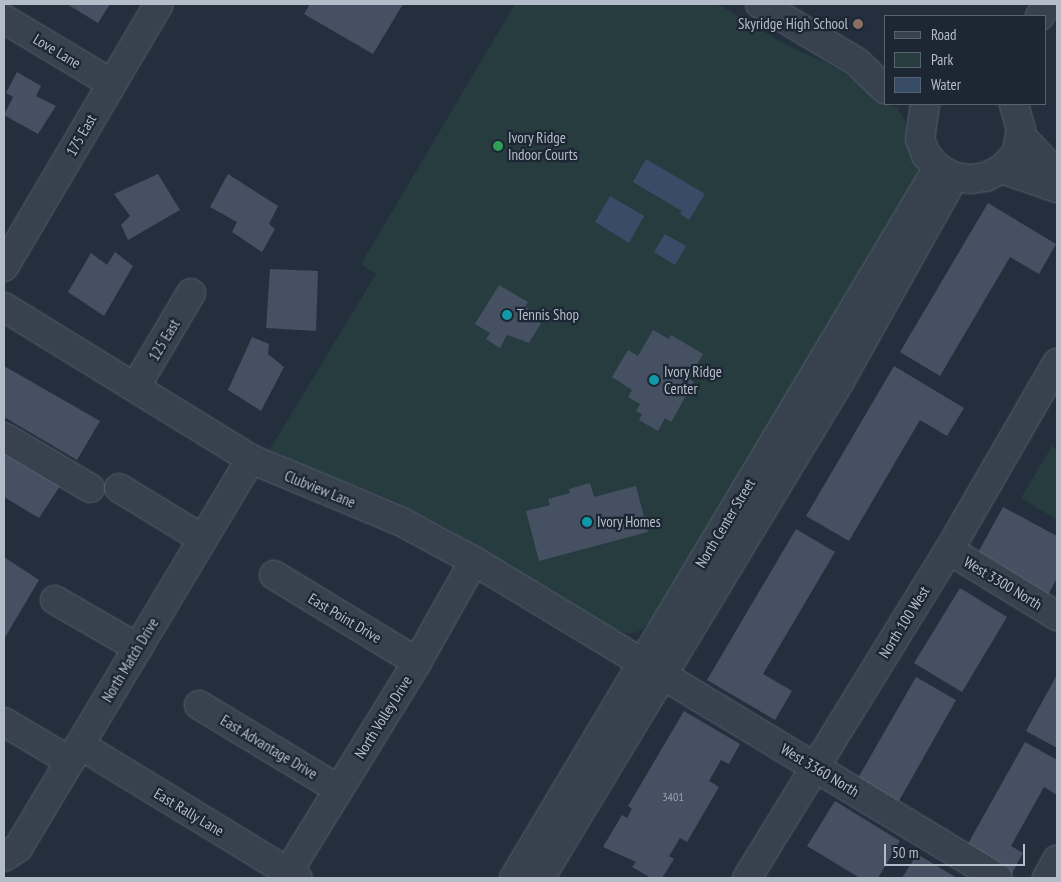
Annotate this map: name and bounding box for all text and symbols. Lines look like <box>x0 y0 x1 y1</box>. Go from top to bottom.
place label: Skyridge High School <box>738 15 848 33</box>
legend <box>884 15 1046 105</box>
marker: Skyridge High School <box>852 18 864 30</box>
text: Road <box>931 25 957 44</box>
street label: Love Lane <box>30 30 84 72</box>
text: Park <box>931 50 953 69</box>
text: Water <box>931 75 961 94</box>
street label: 175 East <box>62 111 100 159</box>
place label: Ivory Ridge Indoor Courts <box>508 128 578 163</box>
marker: Ivory Ridge Indoor Courts <box>492 140 504 152</box>
place label: Tennis Shop <box>517 306 579 324</box>
marker: Tennis Shop <box>501 309 513 321</box>
street label: 125 East <box>145 316 183 364</box>
place label: Ivory Ridge Center <box>664 362 722 397</box>
marker: Ivory Ridge Center <box>648 374 660 386</box>
street label: Clubview Lane <box>282 467 358 511</box>
street label: North Center Street <box>691 475 759 571</box>
place label: Ivory Homes <box>597 513 661 531</box>
marker: Ivory Homes <box>581 516 593 528</box>
street label: West 3300 North <box>961 553 1045 613</box>
street label: North 100 West <box>875 583 933 661</box>
street label: East Point Drive <box>305 589 385 647</box>
street label: North Match Drive <box>98 615 162 705</box>
street label: North Volley Drive <box>350 672 416 762</box>
street label: East Advantage Drive <box>217 711 321 783</box>
street label: West 3360 North <box>778 740 862 800</box>
street label: East Rally Lane <box>151 784 227 840</box>
house number: 3401 <box>662 790 684 804</box>
scale bar <box>886 834 1027 866</box>
text: 50 m <box>892 843 918 862</box>

